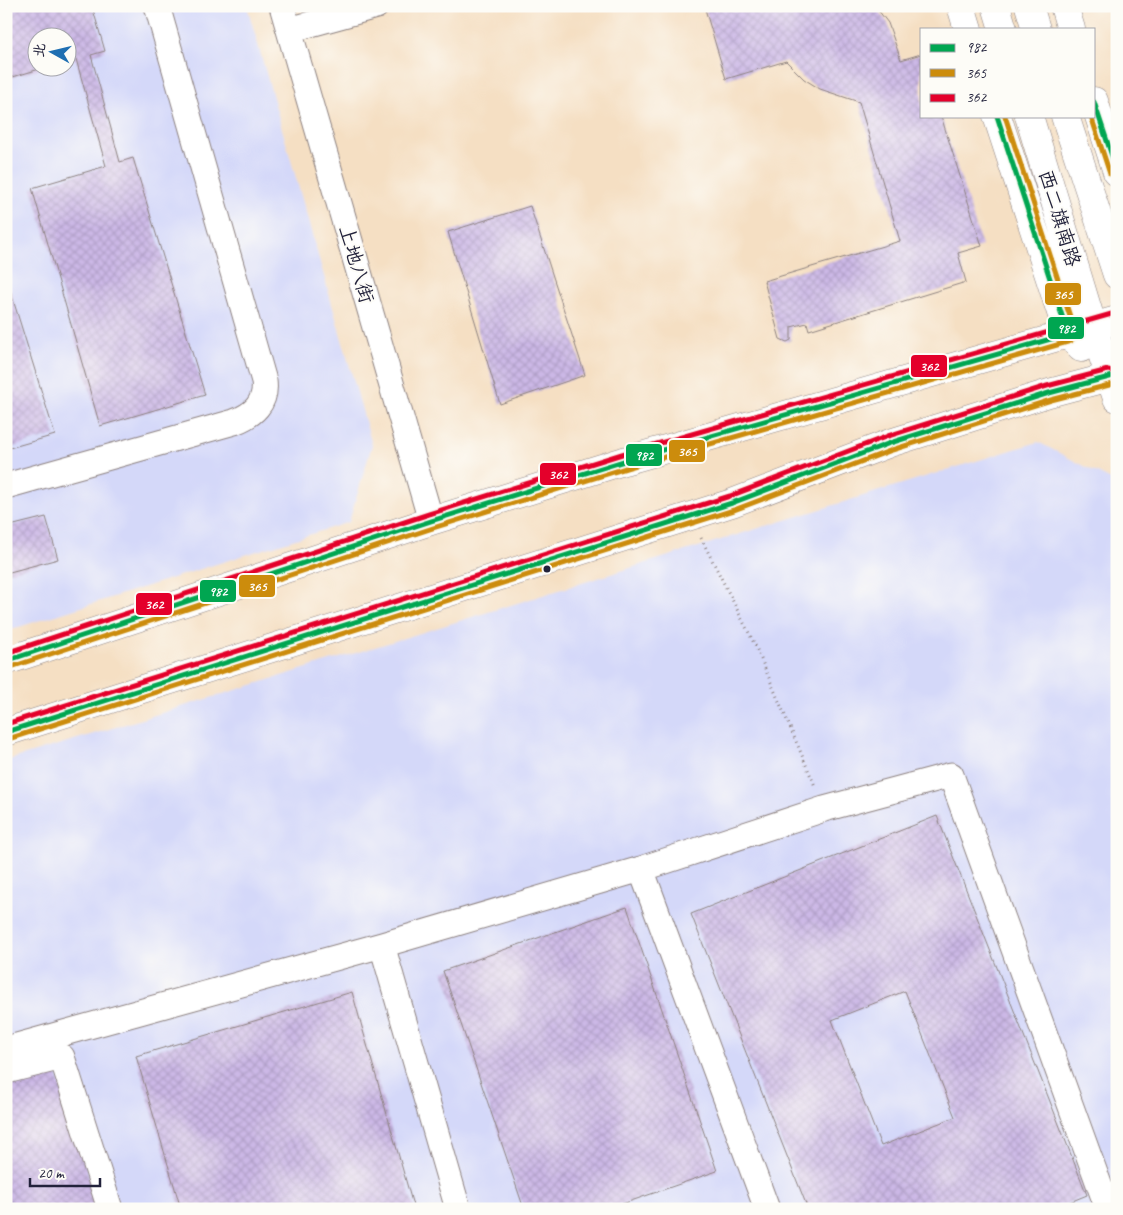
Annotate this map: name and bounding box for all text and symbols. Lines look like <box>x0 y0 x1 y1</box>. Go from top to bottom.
north arrow <box>28 28 78 78</box>
legend <box>920 28 1096 118</box>
text: 982 <box>966 38 988 57</box>
text: 北 <box>30 42 49 58</box>
text: 365 <box>966 64 988 83</box>
text: 362 <box>966 88 988 107</box>
street label: 西二旗南路 <box>1033 167 1086 271</box>
street label: 上地八街 <box>333 222 380 306</box>
line badge: 365 <box>1044 282 1082 306</box>
text: 365 <box>1054 286 1074 303</box>
line badge: 982 <box>1047 316 1085 340</box>
text: 982 <box>1057 320 1077 337</box>
line badge: 362 <box>910 354 948 378</box>
text: 362 <box>919 358 940 375</box>
line badge: 365 <box>668 439 706 463</box>
line badge: 982 <box>625 443 663 467</box>
text: 365 <box>678 443 698 460</box>
text: 982 <box>635 447 655 464</box>
line badge: 362 <box>539 462 577 486</box>
text: 362 <box>548 466 569 483</box>
unlabelled marker <box>542 564 552 574</box>
line badge: 365 <box>238 574 276 598</box>
text: 365 <box>248 578 268 595</box>
line badge: 982 <box>199 579 237 603</box>
text: 982 <box>209 583 229 600</box>
line badge: 362 <box>135 592 173 616</box>
text: 362 <box>144 596 165 613</box>
scale bar <box>30 1155 100 1187</box>
text: 20 m <box>38 1164 65 1183</box>

